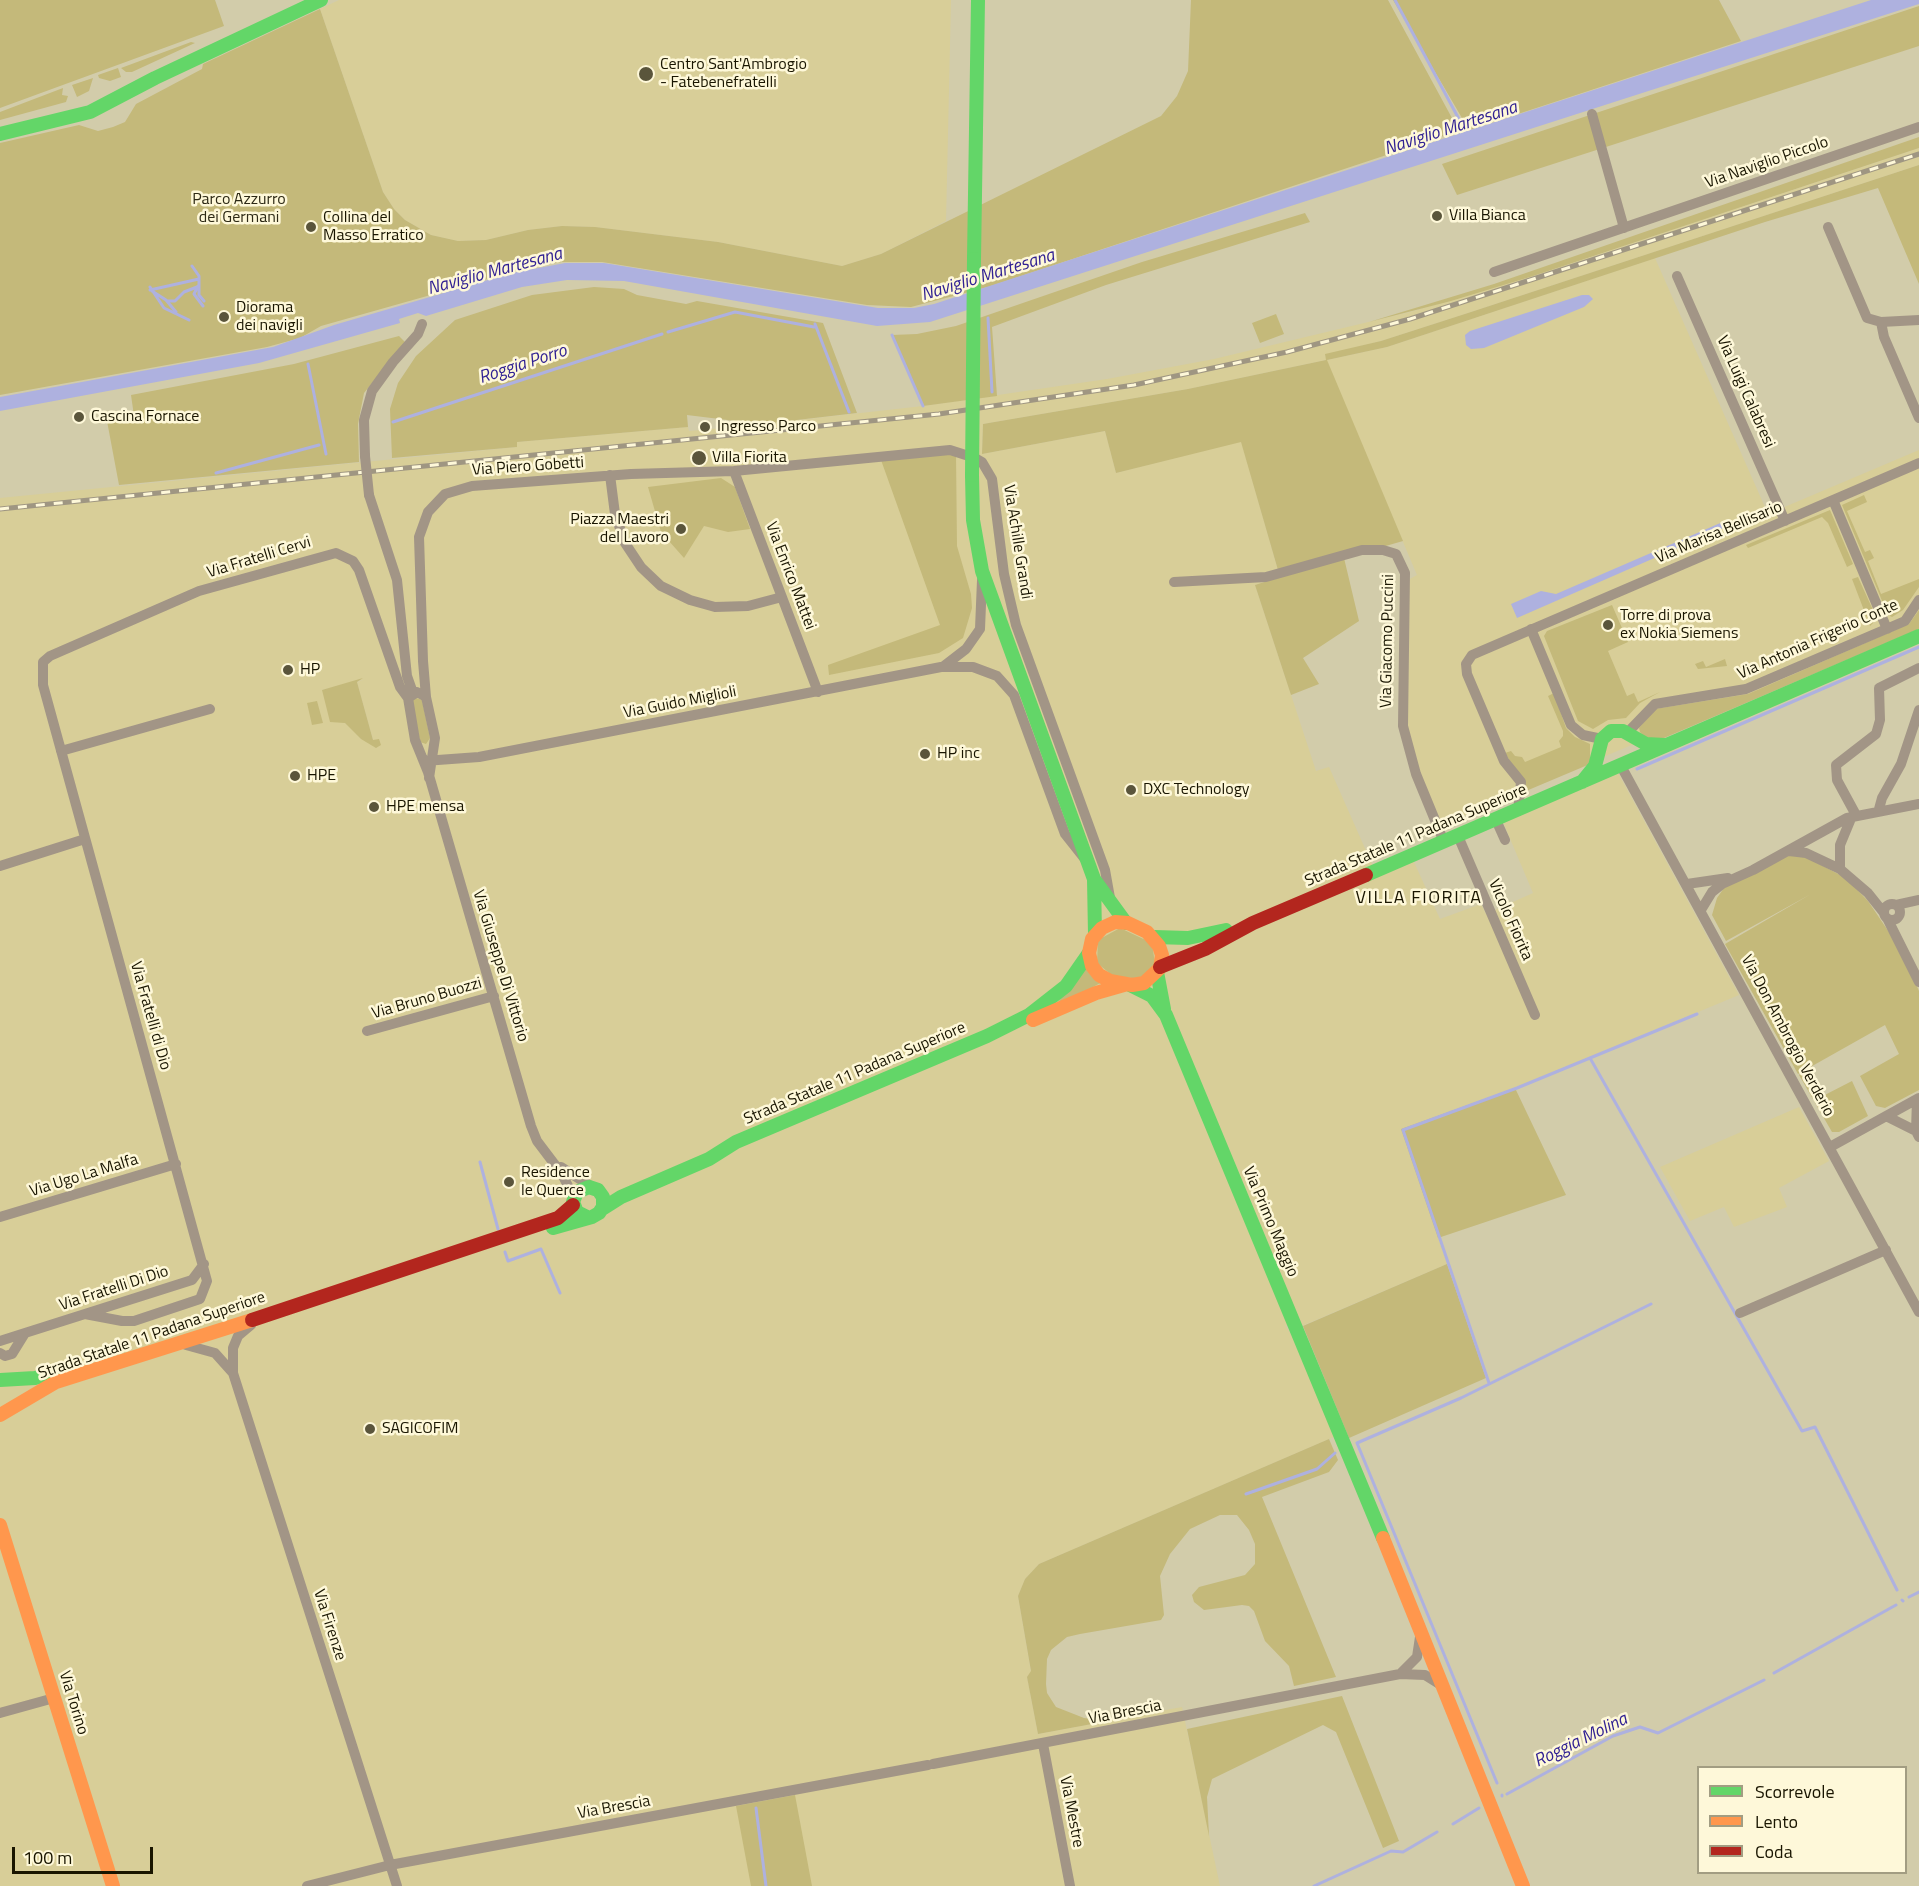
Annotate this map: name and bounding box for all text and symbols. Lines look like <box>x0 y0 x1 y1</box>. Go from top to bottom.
place label: Centro Sant'Ambrogio - Fatebenefratelli <box>660 55 807 93</box>
marker: Centro Sant'Ambrogio - Fatebenefratelli <box>637 65 655 83</box>
water label: Naviglio Martesana <box>1382 97 1520 161</box>
street label: Via Naviglio Piccolo <box>1703 133 1831 193</box>
park label: Parco Azzurro dei Germani <box>192 190 286 228</box>
place label: Villa Bianca <box>1449 206 1526 226</box>
place label: Collina del Masso Erratico <box>323 208 424 246</box>
marker: Villa Bianca <box>1430 209 1444 223</box>
marker: Collina del Masso Erratico <box>304 220 318 234</box>
water label: Naviglio Martesana <box>425 244 565 300</box>
water label: Naviglio Martesana <box>919 245 1057 307</box>
place label: Diorama dei navigli <box>236 298 303 336</box>
marker: Diorama dei navigli <box>217 310 231 324</box>
street label: Via Luigi Calabresi <box>1712 333 1778 451</box>
water label: Roggia Porro <box>476 341 570 389</box>
place label: Cascina Fornace <box>91 407 199 427</box>
marker: Cascina Fornace <box>72 410 86 424</box>
place label: Ingresso Parco <box>717 417 816 437</box>
marker: Ingresso Parco <box>698 420 712 434</box>
place label: Villa Fiorita <box>712 448 787 468</box>
marker: Villa Fiorita <box>690 449 708 467</box>
street label: Via Piero Gobetti <box>471 454 585 480</box>
street label: Via Achille Grandi <box>998 483 1036 601</box>
street label: Via Marisa Bellisario <box>1653 498 1785 568</box>
place label: Piazza Maestri del Lavoro <box>570 510 669 548</box>
street label: Via Enrico Mattei <box>761 519 819 633</box>
marker: Piazza Maestri del Lavoro <box>674 522 688 536</box>
street label: Via Fratelli Cervi <box>205 533 313 583</box>
street label: Via Giacomo Puccini <box>1377 574 1399 708</box>
street label: Via Antonia Frigerio Conte <box>1735 596 1901 684</box>
place label: Torre di prova ex Nokia Siemens <box>1620 606 1738 644</box>
marker: Torre di prova ex Nokia Siemens <box>1601 618 1615 632</box>
place label: HP <box>300 660 320 680</box>
marker: HP <box>281 663 295 677</box>
street label: Via Guido Miglioli <box>622 683 738 723</box>
place label: HP inc <box>937 744 980 764</box>
marker: HP inc <box>918 747 932 761</box>
place label: HPE <box>307 766 336 786</box>
marker: HPE <box>288 769 302 783</box>
place label: DXC Technology <box>1143 780 1250 800</box>
street label: Strada Statale 11 Padana Superiore <box>1302 780 1530 892</box>
marker: DXC Technology <box>1124 783 1138 797</box>
place label: HPE mensa <box>386 797 464 817</box>
marker: HPE mensa <box>367 800 381 814</box>
street label: Vicolo Fiorita <box>1484 876 1536 964</box>
street label: Via Giuseppe Di Vittorio <box>468 888 532 1044</box>
district label: VILLA FIORITA <box>1356 888 1482 910</box>
street label: Via Don Ambrogio Verderio <box>1736 952 1838 1120</box>
street label: Via Fratelli di Dio <box>125 960 175 1072</box>
street label: Via Bruno Buozzi <box>370 974 484 1024</box>
street label: Strada Statale 11 Padana Superiore <box>741 1018 969 1130</box>
street label: Via Ugo La Malfa <box>27 1150 141 1202</box>
place label: Residence le Querce <box>521 1163 590 1201</box>
street label: Via Primo Maggio <box>1238 1164 1302 1280</box>
marker: Residence le Querce <box>502 1175 516 1189</box>
street label: Via Fratelli Di Dio <box>57 1262 171 1316</box>
street label: Strada Statale 11 Padana Superiore <box>36 1288 268 1384</box>
place label: SAGICOFIM <box>382 1419 459 1439</box>
marker: SAGICOFIM <box>363 1422 377 1436</box>
street label: Via Firenze <box>308 1587 350 1663</box>
street label: Via Torino <box>54 1669 92 1737</box>
street label: Via Brescia <box>1087 1697 1163 1729</box>
water label: Roggia Molina <box>1531 1709 1631 1773</box>
legend <box>1697 1766 1907 1874</box>
street label: Via Mestre <box>1055 1775 1087 1849</box>
text: Scorrevole <box>1755 1778 1834 1805</box>
street label: Via Brescia <box>576 1792 652 1824</box>
text: Lento <box>1755 1808 1798 1835</box>
scale bar <box>15 1835 156 1873</box>
text: Coda <box>1755 1838 1793 1865</box>
text: 100 m <box>23 1844 72 1871</box>

